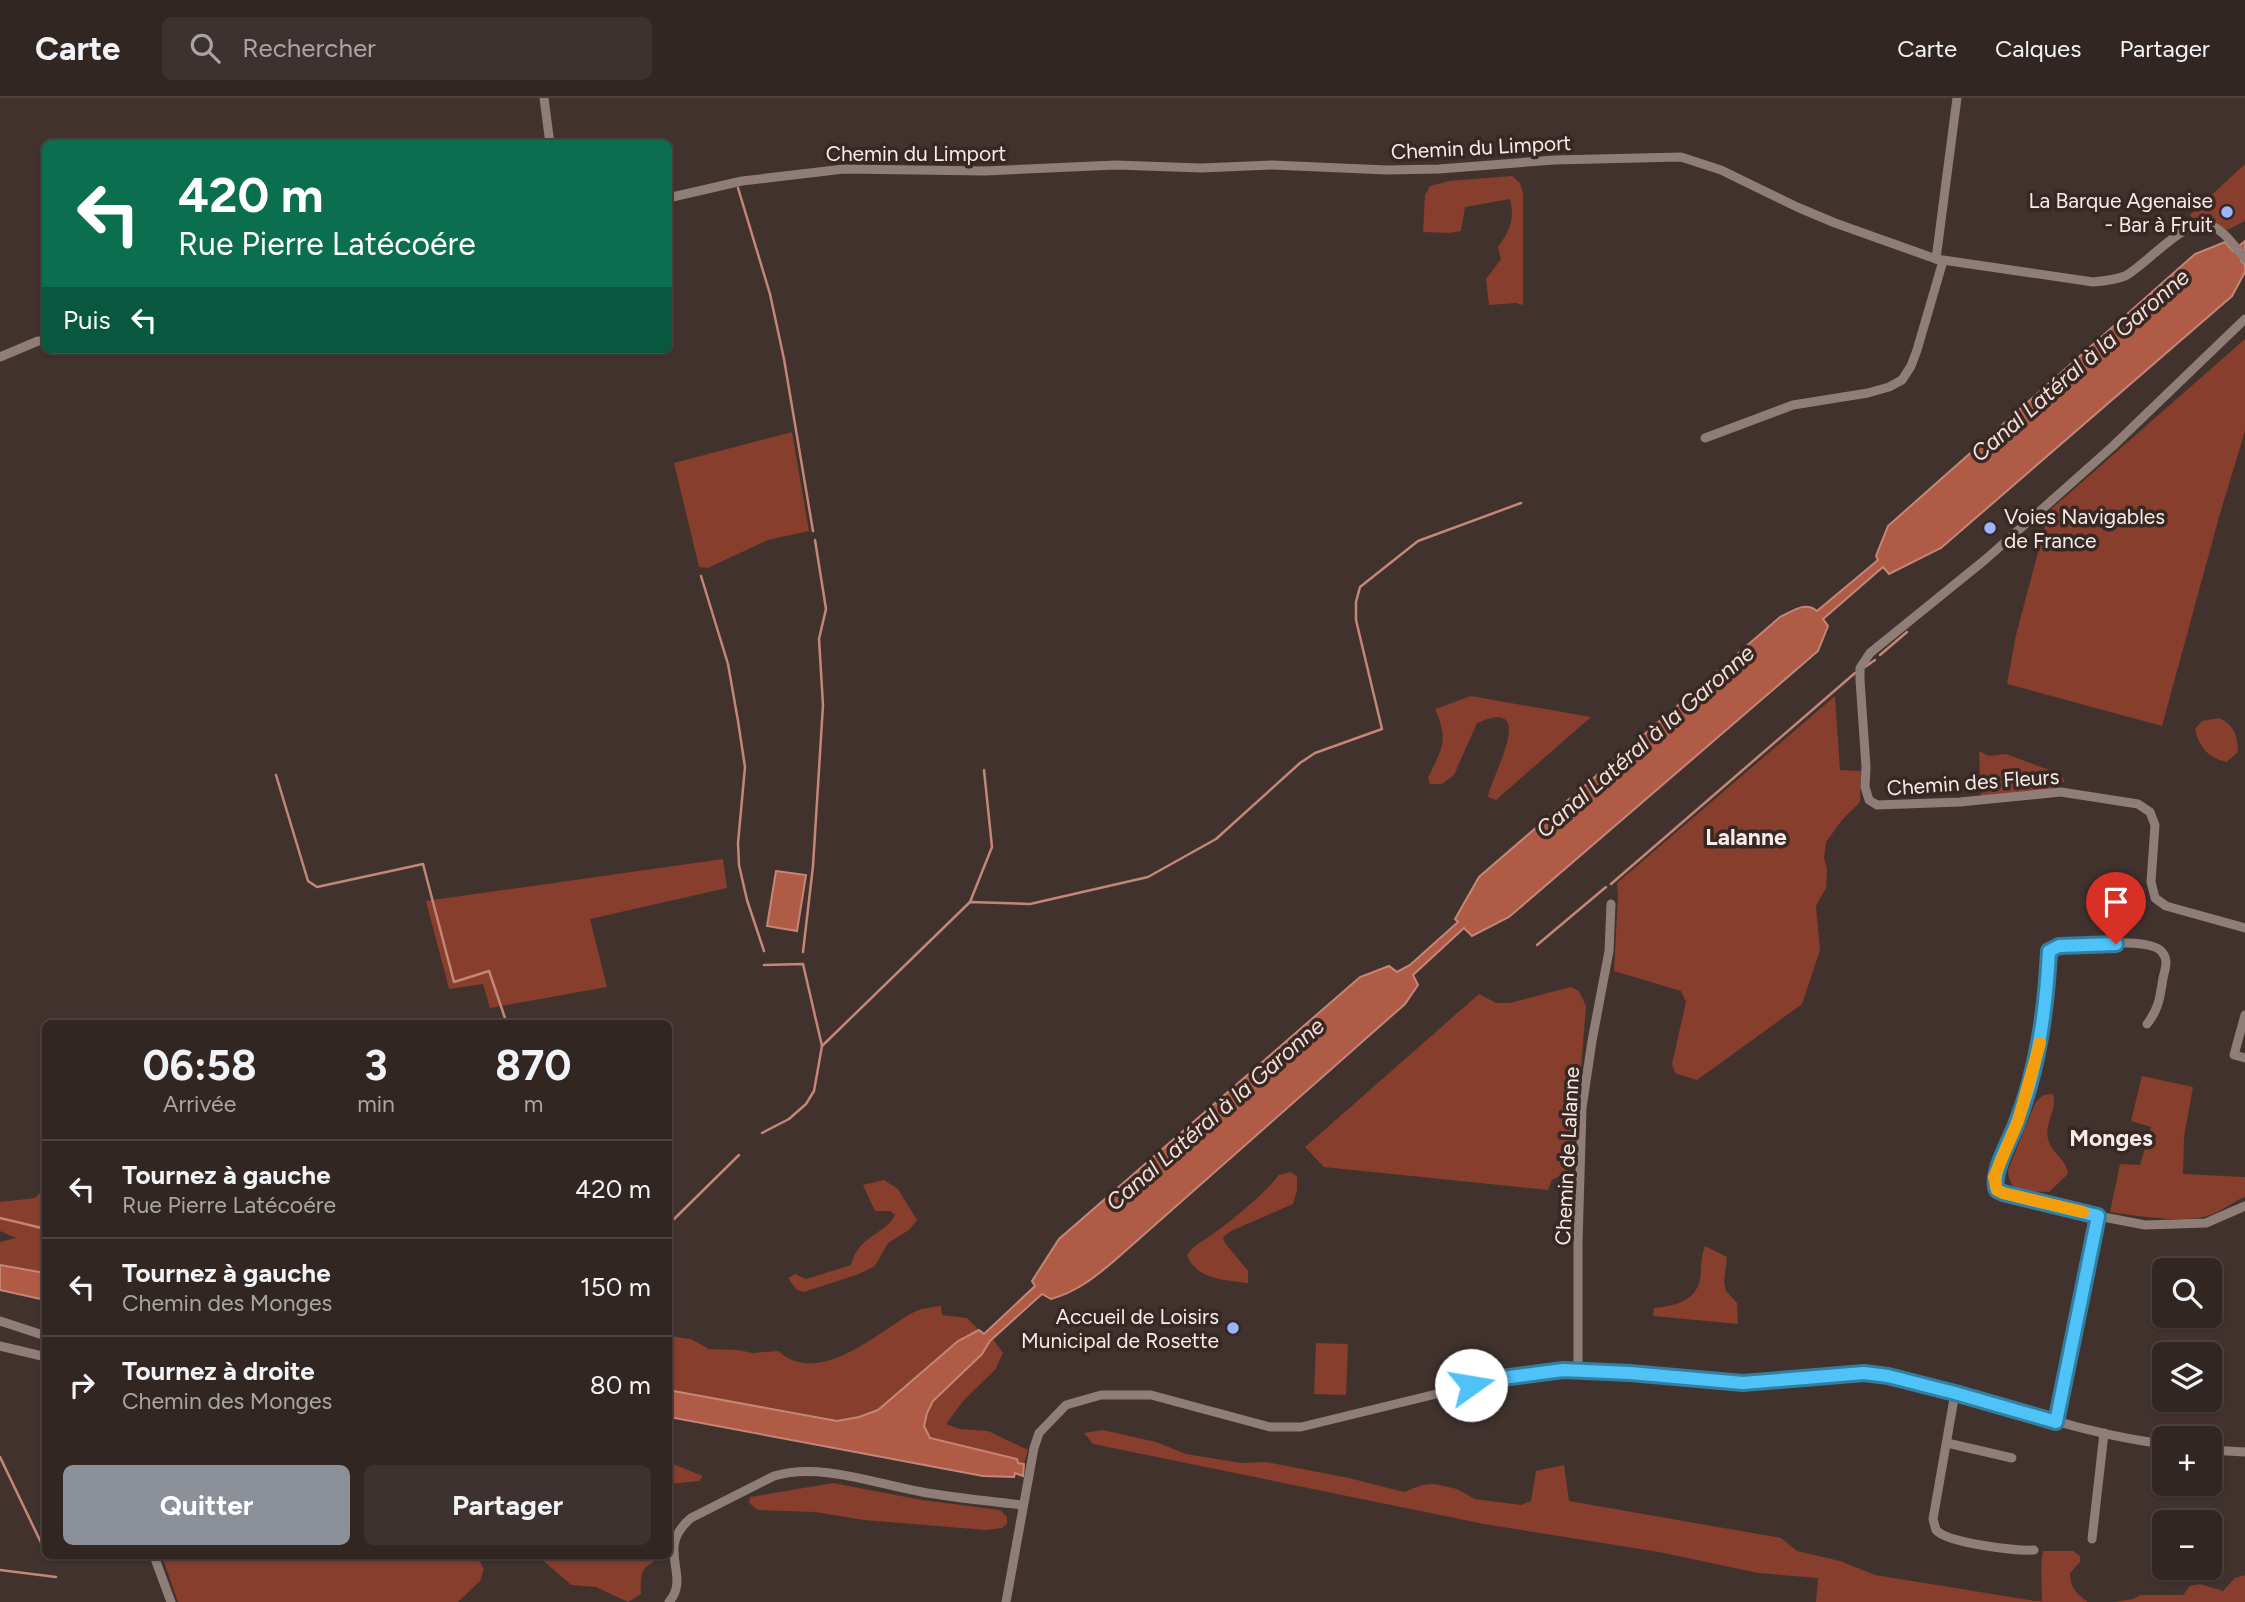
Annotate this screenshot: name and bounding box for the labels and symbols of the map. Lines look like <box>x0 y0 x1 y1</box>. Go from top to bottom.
street label: Chemin du Limport <box>1390 130 1572 164</box>
street label: Chemin du Limport <box>826 141 1006 166</box>
place label: La Barque Agenaise - Bar à Fruit <box>2029 188 2213 237</box>
marker: La Barque Agenaise - Bar à Fruit <box>2219 204 2235 220</box>
water label: Canal Latéral à la Garonne <box>1965 262 2195 467</box>
place label: Voies Navigables de France <box>2004 504 2165 553</box>
marker: Voies Navigables de France <box>1982 520 1998 536</box>
water label: Canal Latéral à la Garonne <box>1530 638 1760 843</box>
street label: Chemin des Fleurs <box>1886 764 2060 800</box>
district label: Lalanne <box>1705 823 1787 851</box>
pin <box>2086 872 2146 944</box>
water label: Canal Latéral à la Garonne <box>1100 1011 1330 1216</box>
street label: Chemin de Lalanne <box>1550 1066 1584 1246</box>
district label: Monges <box>2069 1124 2153 1152</box>
place label: Accueil de Loisirs Municipal de Rosette <box>1021 1304 1219 1353</box>
marker: Accueil de Loisirs Municipal de Rosette <box>1225 1320 1241 1336</box>
position arrow <box>1434 1348 1508 1422</box>

